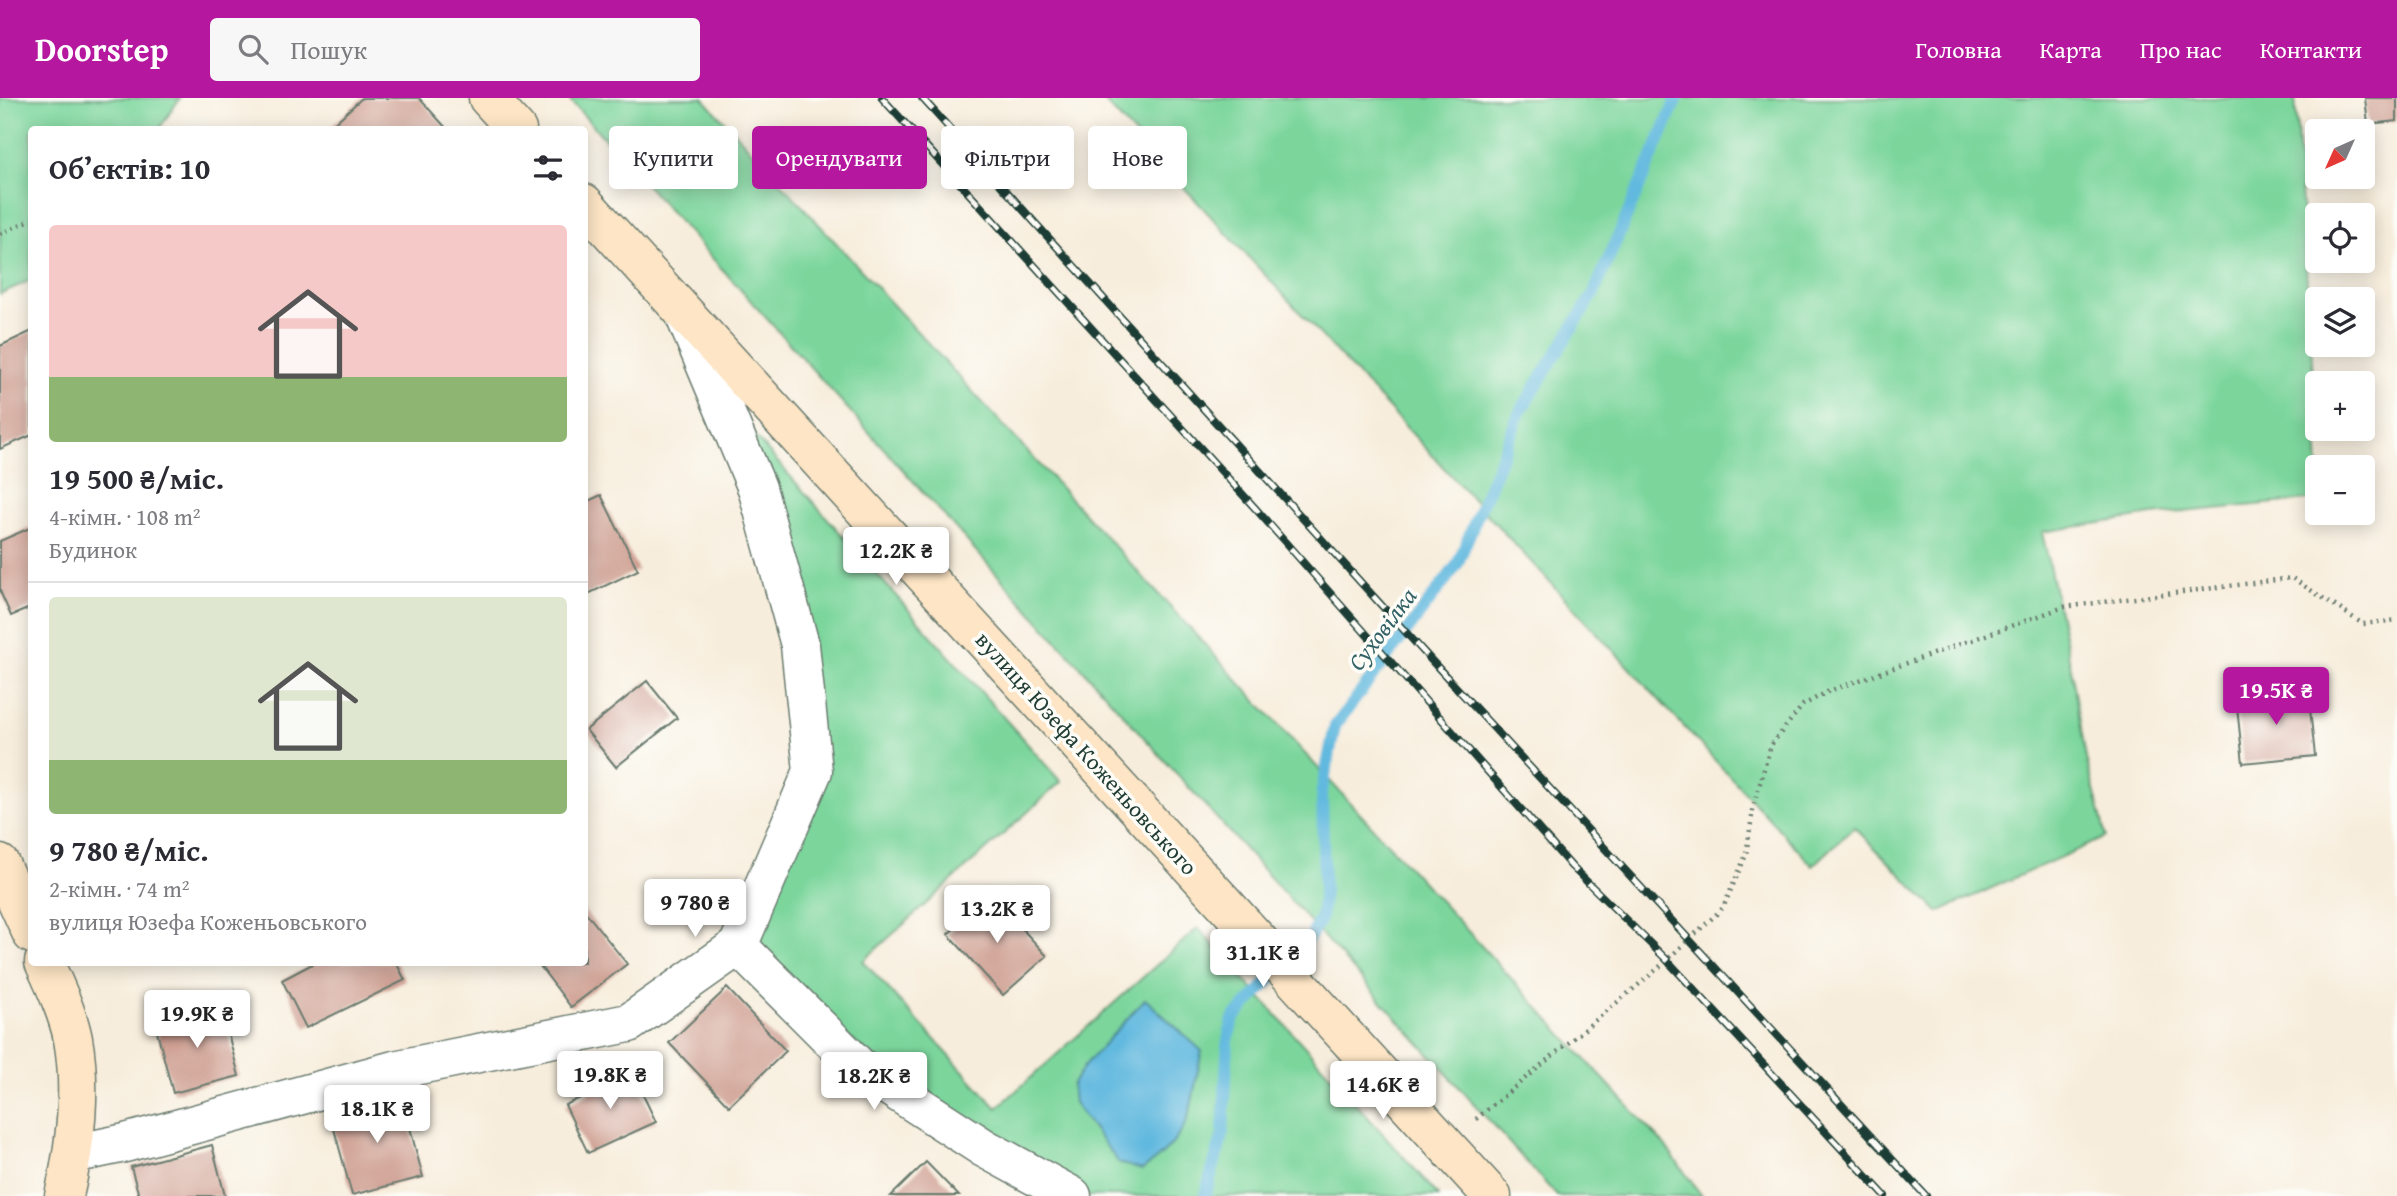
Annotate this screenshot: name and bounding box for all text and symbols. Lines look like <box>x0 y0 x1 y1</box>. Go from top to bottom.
search box <box>210 18 700 81</box>
text: Doorstep <box>35 25 168 73</box>
icon: search <box>234 30 272 68</box>
text: Пошук <box>290 30 367 69</box>
text: Головна <box>1915 32 2002 67</box>
text: Карта <box>2040 32 2102 67</box>
text: Про нас <box>2140 32 2222 67</box>
text: Контакти <box>2260 32 2362 67</box>
north arrow <box>2305 119 2375 189</box>
map controls <box>2305 119 2375 525</box>
chip: Купити <box>609 126 738 189</box>
chip: Орендувати <box>752 126 927 189</box>
chip: Фільтри <box>941 126 1074 189</box>
chip: Нове <box>1088 126 1187 189</box>
text: Об’єктів: 10 <box>49 146 210 190</box>
icon: filters <box>529 149 567 187</box>
button: locate <box>2305 203 2375 273</box>
icon: home <box>245 271 371 397</box>
button: layers <box>2305 287 2375 357</box>
button: + <box>2305 371 2375 441</box>
button: − <box>2305 455 2375 525</box>
text: 19 500 ₴/міс. <box>49 456 224 500</box>
text: 4-кімн. · 108 m² <box>49 500 201 533</box>
pin: 12.2K ₴ <box>831 528 961 587</box>
text: Будинок <box>49 533 137 566</box>
text: 12.2K ₴ <box>859 533 933 566</box>
water label: Суховілка <box>1339 580 1425 678</box>
street label: вулиця Юзефа Коженьовського <box>968 624 1206 882</box>
icon: home <box>245 643 371 769</box>
pin: 19.5K ₴ <box>2211 668 2341 727</box>
text: 19.5K ₴ <box>2239 673 2313 706</box>
text: 9 780 ₴/міс. <box>49 828 209 872</box>
text: 2-кімн. · 74 m² <box>49 872 190 905</box>
pin: 9 780 ₴ <box>630 880 760 939</box>
text: 9 780 ₴ <box>660 885 730 918</box>
pin: 13.2K ₴ <box>932 886 1062 945</box>
text: 13.2K ₴ <box>960 891 1034 924</box>
text: вулиця Юзефа Коженьовського <box>49 905 367 938</box>
pin: 31.1K ₴ <box>1198 930 1328 989</box>
text: 31.1K ₴ <box>1226 935 1300 968</box>
pin: 19.9K ₴ <box>132 990 262 1050</box>
text: 19.9K ₴ <box>160 996 234 1029</box>
pin: 19.8K ₴ <box>545 1052 675 1111</box>
pin: 18.2K ₴ <box>809 1052 939 1112</box>
text: 19.8K ₴ <box>573 1057 647 1090</box>
text: 18.2K ₴ <box>837 1058 911 1091</box>
pin: 14.6K ₴ <box>1318 1062 1448 1121</box>
text: 14.6K ₴ <box>1346 1067 1420 1100</box>
pin: 18.1K ₴ <box>312 1086 442 1145</box>
text: 18.1K ₴ <box>340 1091 414 1124</box>

